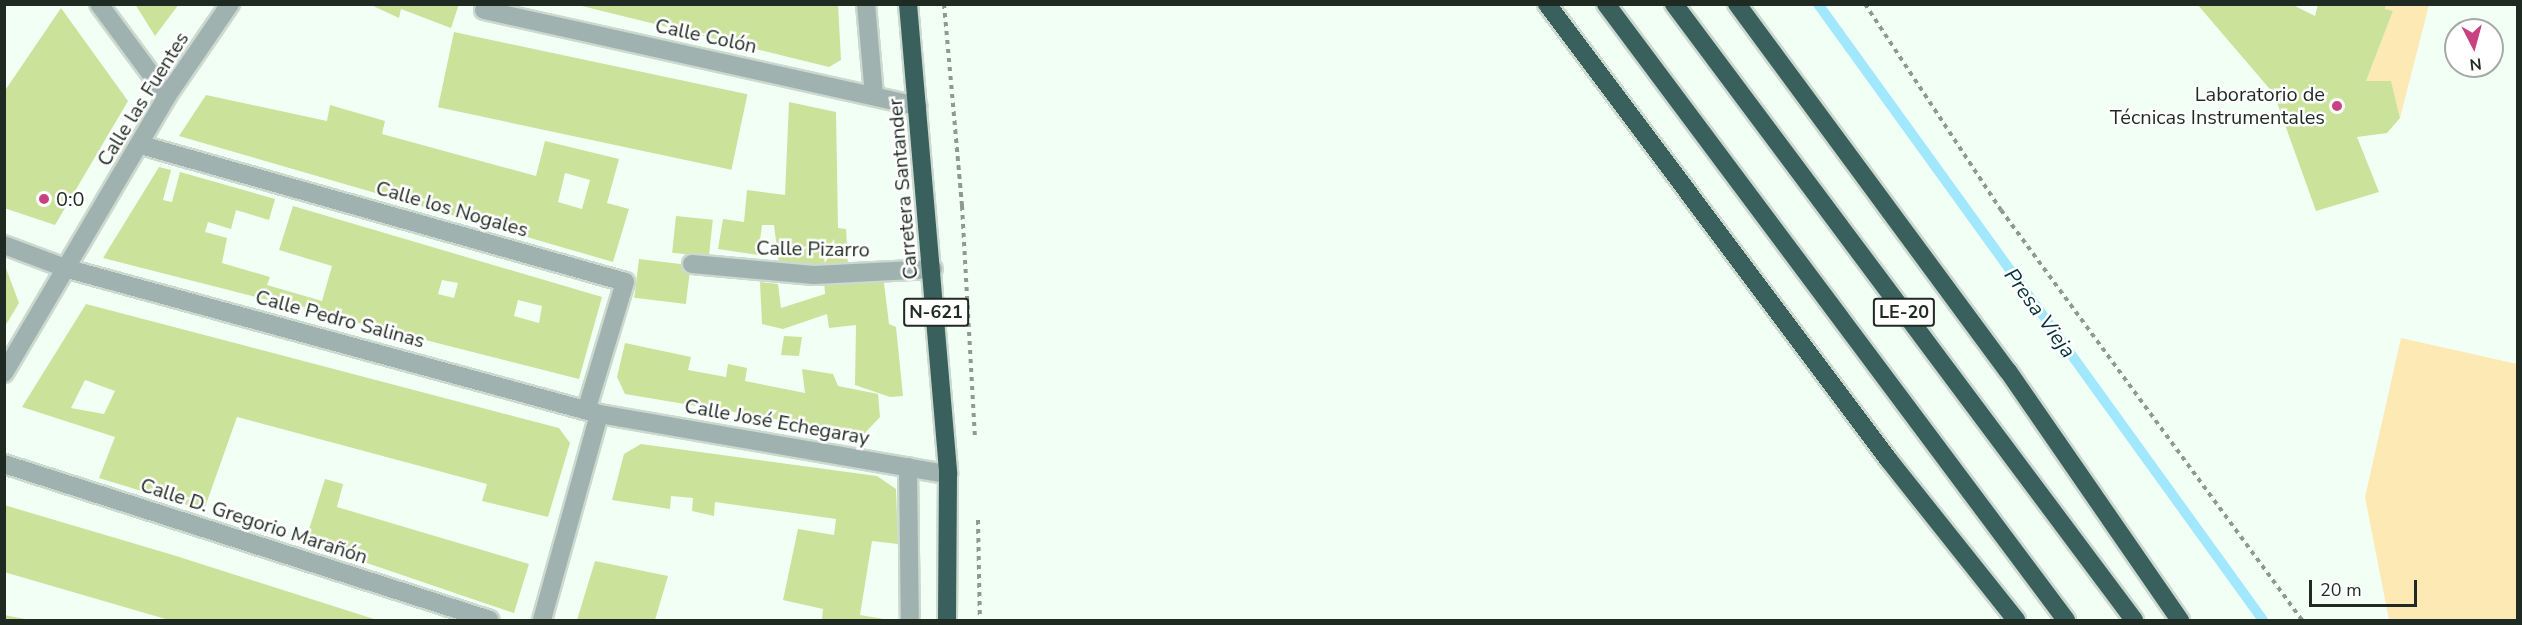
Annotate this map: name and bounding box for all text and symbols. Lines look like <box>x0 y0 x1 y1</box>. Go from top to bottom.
street label: Calle Colón <box>653 14 759 58</box>
north arrow <box>2444 18 2504 78</box>
street label: Calle las Fuentes <box>92 27 194 171</box>
text: N <box>2469 52 2483 75</box>
place label: Laboratorio de Técnicas Instrumentales <box>2110 83 2325 130</box>
street label: Carretera Santander <box>883 98 923 280</box>
marker: Laboratorio de Técnicas Instrumentales <box>2330 99 2344 113</box>
street label: Calle los Nogales <box>373 176 531 242</box>
place label: 0:0 <box>56 187 85 211</box>
marker: 0:0 <box>37 192 51 206</box>
street label: Calle Pizarro <box>756 236 870 262</box>
water label: Presa Vieja <box>1999 263 2081 363</box>
street label: Calle Pedro Salinas <box>253 285 427 353</box>
road number: N-621 <box>903 297 969 327</box>
road number: LE-20 <box>1872 297 1936 327</box>
street label: Calle José Echegaray <box>683 394 871 450</box>
street label: Calle D. Gregorio Marañón <box>137 473 371 569</box>
scale bar <box>2312 568 2420 606</box>
text: 20 m <box>2320 578 2362 602</box>

